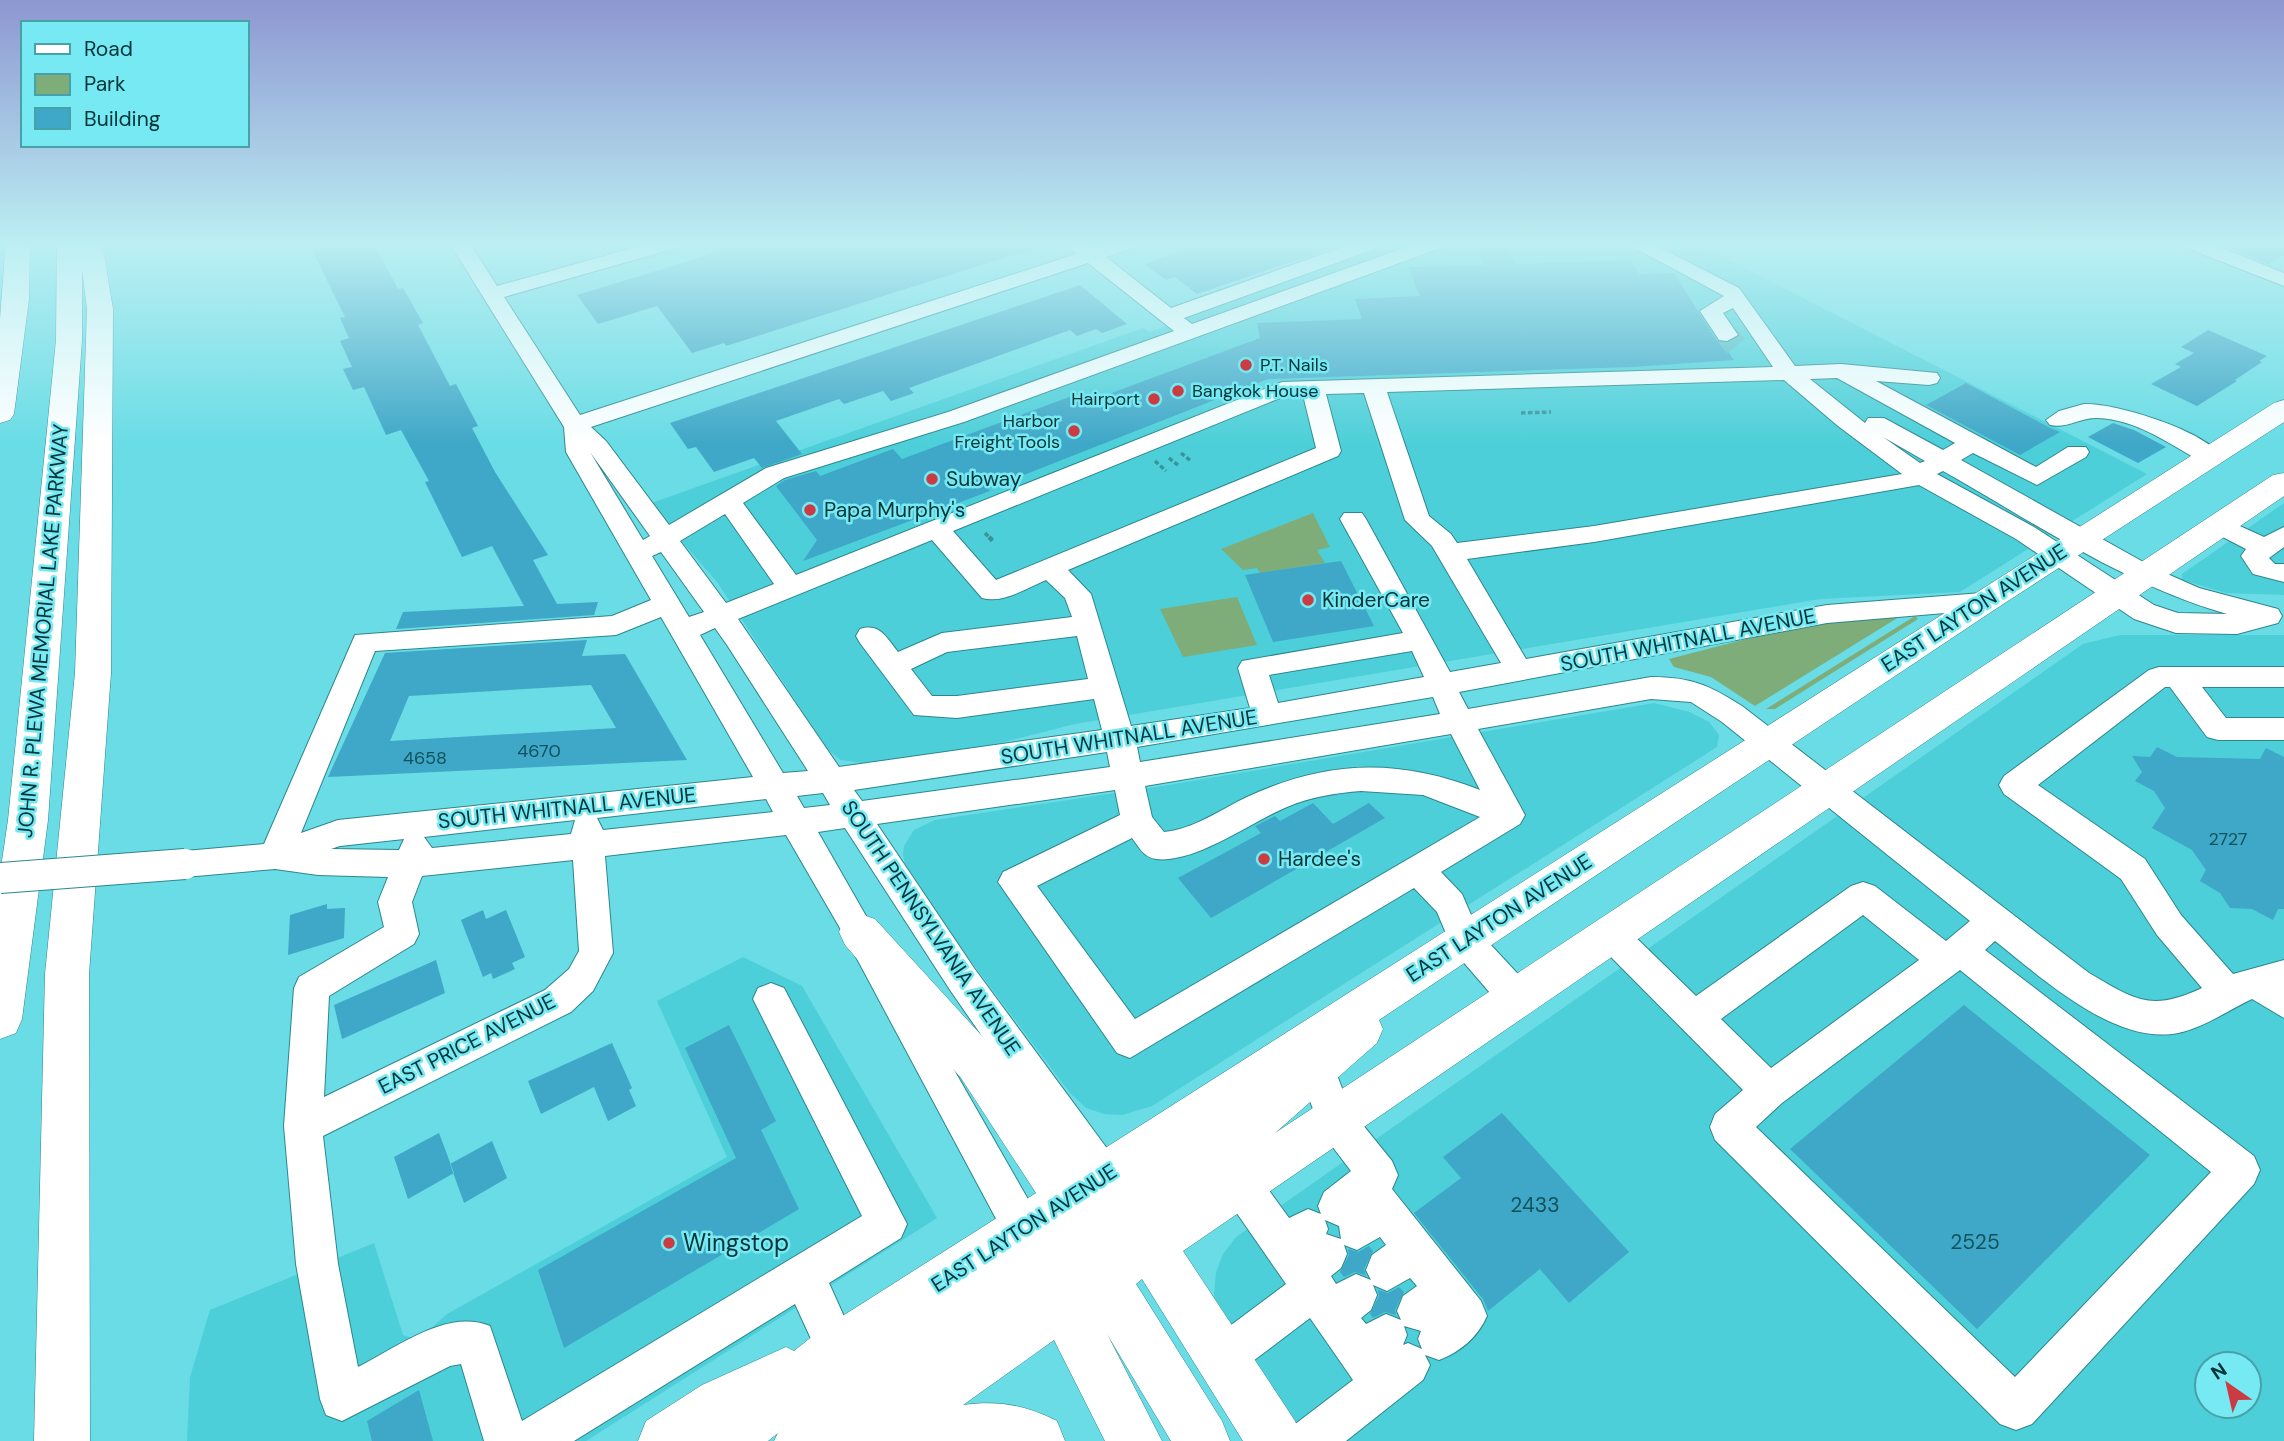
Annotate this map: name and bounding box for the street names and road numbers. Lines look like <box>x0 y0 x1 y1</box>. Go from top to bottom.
street label: JOHN R. PLEWA MEMORIAL LAKE PARKWAY <box>11 423 75 839</box>
street label: EAST LAYTON AVENUE <box>1876 537 2072 679</box>
street label: SOUTH WHITNALL AVENUE <box>1558 602 1818 678</box>
street label: SOUTH WHITNALL AVENUE <box>999 703 1259 771</box>
street label: SOUTH WHITNALL AVENUE <box>437 781 697 835</box>
street label: SOUTH PENNSYLVANIA AVENUE <box>835 795 1027 1061</box>
street label: EAST LAYTON AVENUE <box>1401 847 1597 989</box>
street label: EAST PRICE AVENUE <box>374 987 560 1101</box>
street label: EAST LAYTON AVENUE <box>926 1157 1122 1299</box>

